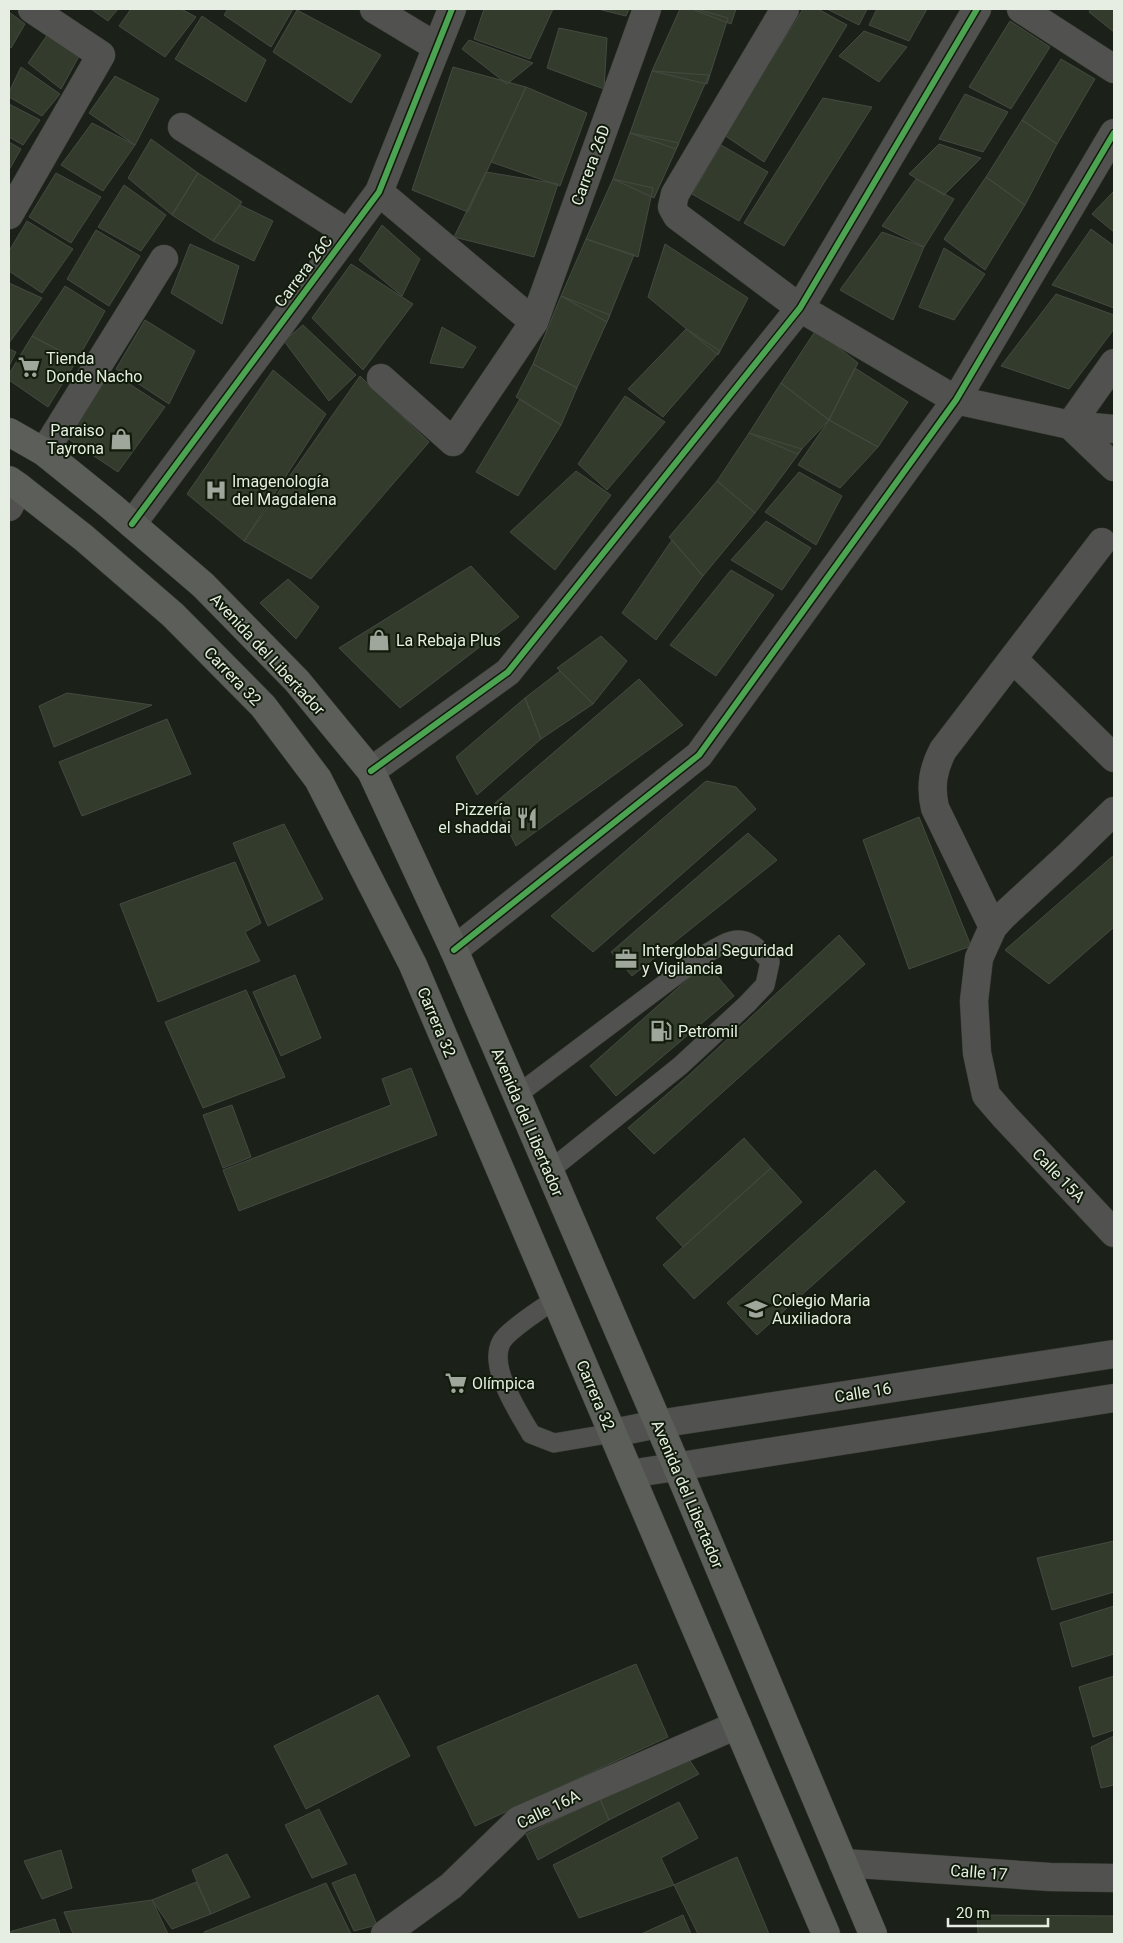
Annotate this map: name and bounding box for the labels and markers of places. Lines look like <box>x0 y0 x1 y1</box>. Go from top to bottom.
place label: Tienda Donde Nacho <box>46 349 142 386</box>
supermarket icon: Tienda Donde Nacho <box>16 354 42 380</box>
place label: Paraiso Tayrona <box>47 421 104 458</box>
shop icon: Paraiso Tayrona <box>108 426 134 452</box>
place label: Imagenología del Magdalena <box>232 472 337 509</box>
hospital icon: Imagenología del Magdalena <box>203 477 229 503</box>
shop icon: La Rebaja Plus <box>366 627 392 653</box>
place label: La Rebaja Plus <box>396 631 501 650</box>
place label: Pizzería el shaddai <box>438 800 511 837</box>
restaurant icon: Pizzería el shaddai <box>514 805 540 831</box>
place label: Interglobal Seguridad y Vigilancia <box>642 941 794 978</box>
office icon: Interglobal Seguridad y Vigilancia <box>613 946 639 972</box>
fuel station icon: Petromil <box>648 1018 674 1044</box>
place label: Petromil <box>678 1022 738 1041</box>
place label: Colegio Maria Auxiliadora <box>772 1291 871 1328</box>
school or university icon: Colegio Maria Auxiliadora <box>743 1296 769 1322</box>
supermarket icon: Olímpica <box>443 1370 469 1396</box>
place label: Olímpica <box>472 1374 535 1393</box>

